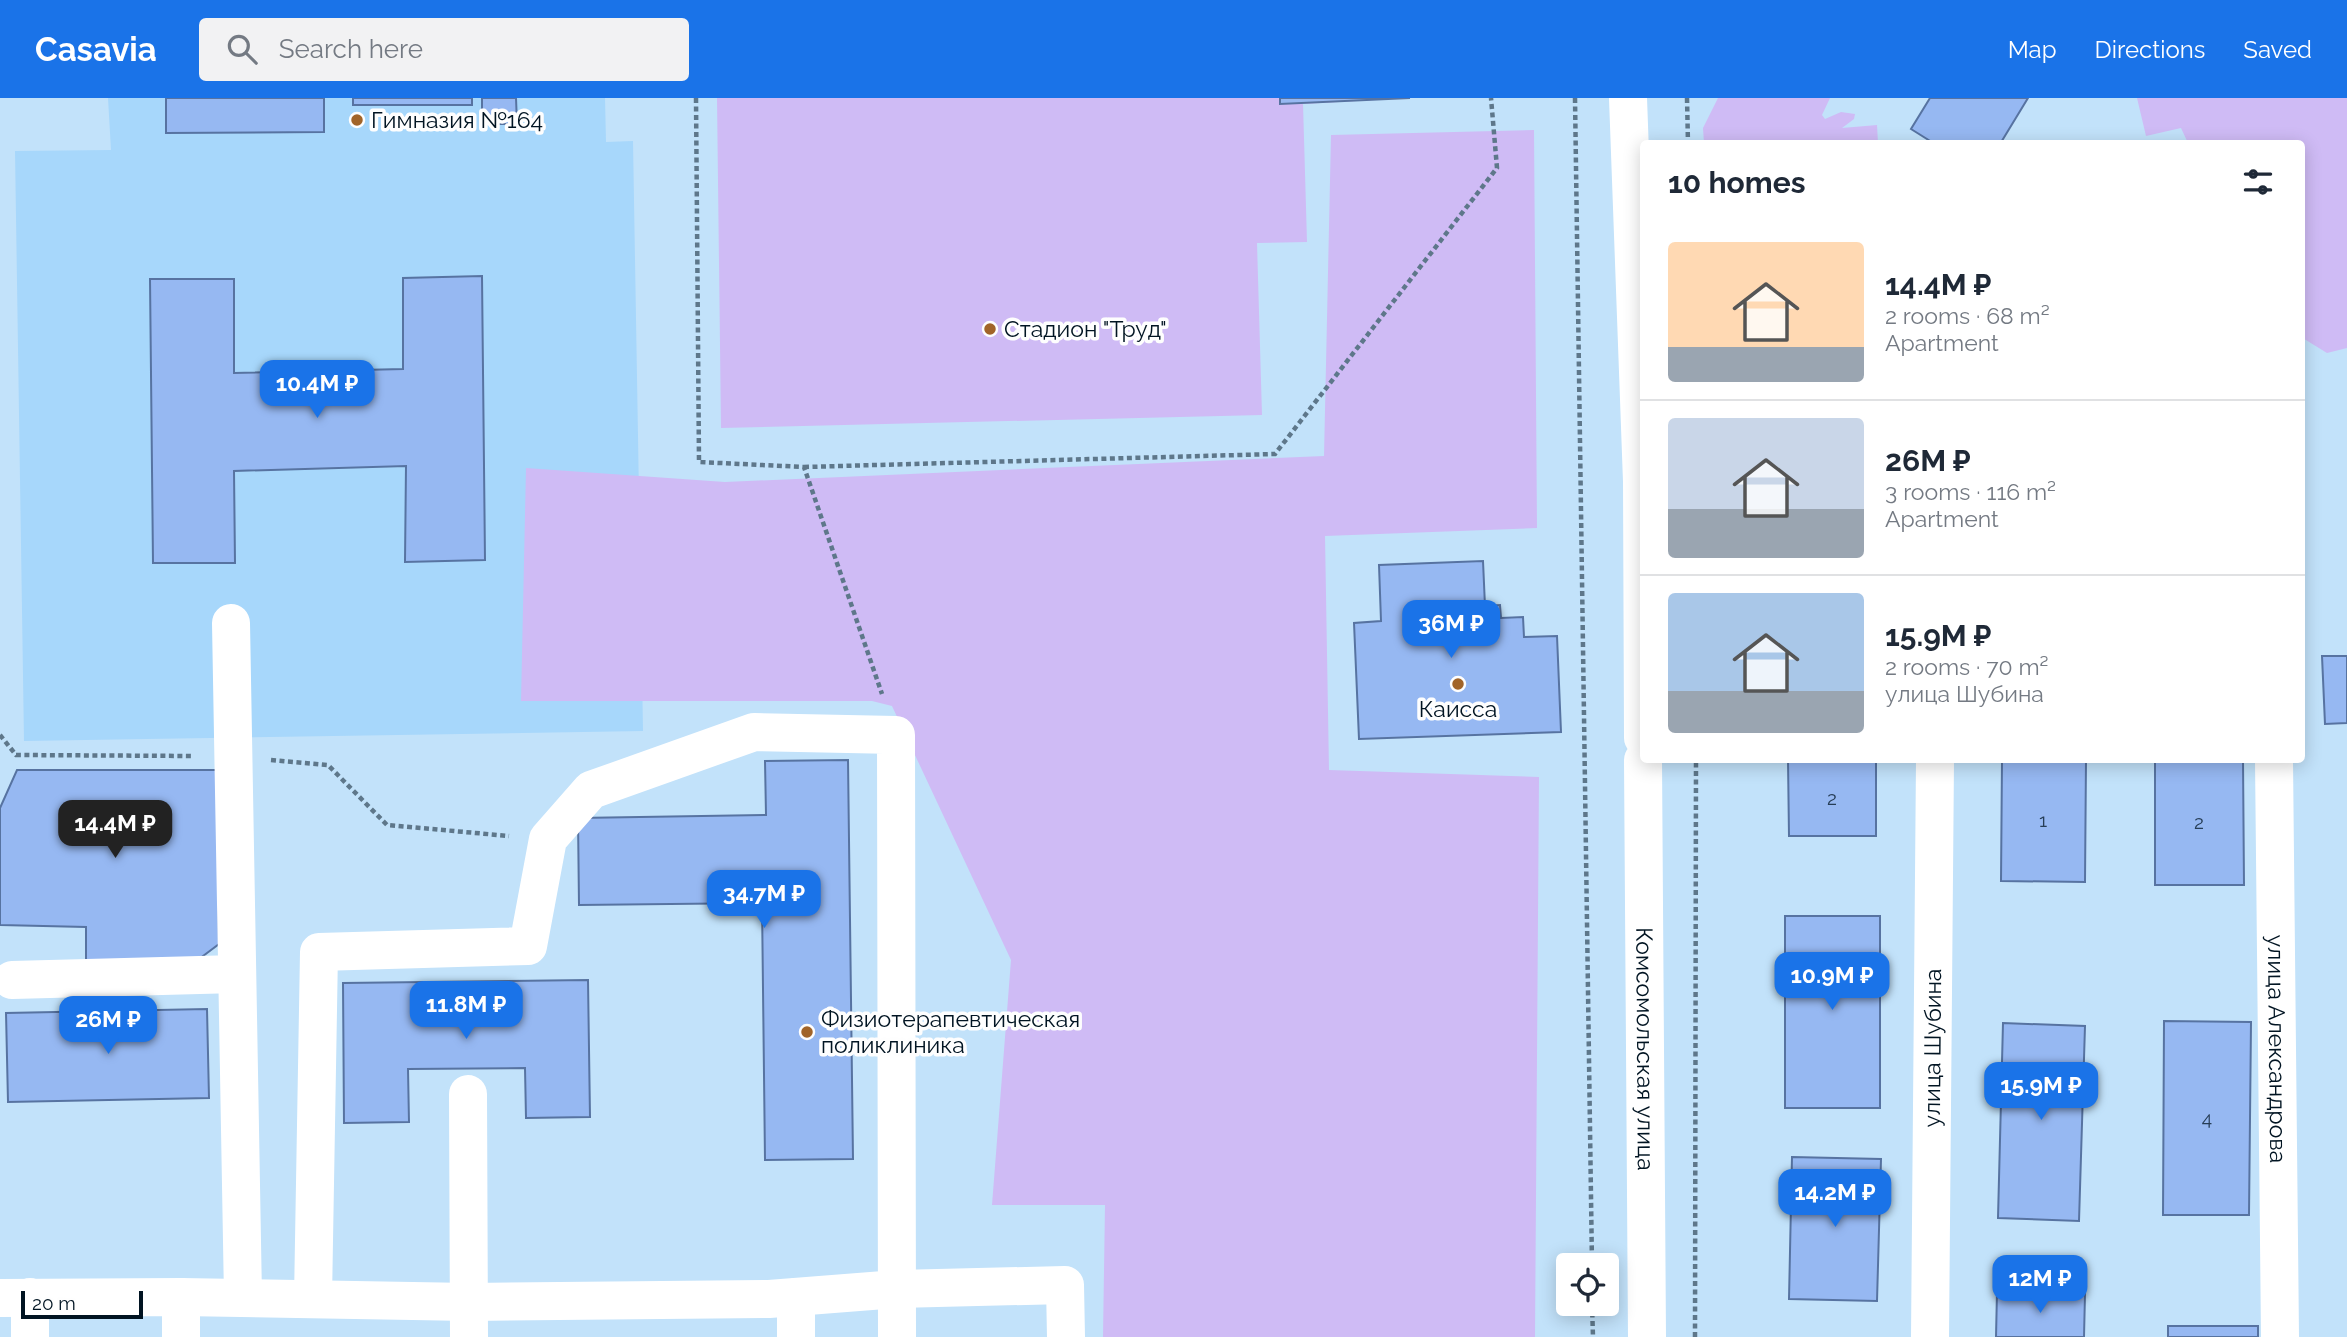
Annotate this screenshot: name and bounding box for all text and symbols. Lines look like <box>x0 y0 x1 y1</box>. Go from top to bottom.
search box <box>199 18 689 81</box>
text: Casavia <box>35 30 157 69</box>
icon: search <box>223 30 261 68</box>
text: Search here <box>279 34 423 64</box>
text: Map <box>2008 35 2057 64</box>
text: Directions <box>2095 35 2205 64</box>
text: Saved <box>2243 35 2312 64</box>
place label: Гимназия №164 <box>371 106 543 133</box>
marker: Гимназия №164 <box>349 112 365 128</box>
icon: filters <box>2239 163 2277 201</box>
text: 10 homes <box>1668 165 1805 200</box>
text: 14.4M ₽ <box>1885 267 1991 302</box>
icon: home <box>1724 270 1808 354</box>
text: 2 rooms · 68 m² <box>1885 302 2050 329</box>
place label: Стадион "Труд" <box>1004 315 1167 342</box>
marker: Стадион "Труд" <box>982 321 998 337</box>
text: Apartment <box>1885 329 1999 356</box>
pin: 10.4M ₽ <box>252 360 382 420</box>
text: 10.4M ₽ <box>276 369 358 396</box>
text: 26M ₽ <box>1885 443 1971 478</box>
icon: home <box>1724 446 1808 530</box>
text: 3 rooms · 116 m² <box>1885 478 2056 505</box>
text: Apartment <box>1885 505 1999 532</box>
pin: 36M ₽ <box>1402 601 1500 660</box>
text: 36M ₽ <box>1418 609 1484 636</box>
text: 15.9M ₽ <box>1885 618 1991 653</box>
icon: home <box>1724 621 1808 705</box>
text: 2 rooms · 70 m² <box>1885 653 2048 680</box>
marker: Каисса <box>1450 676 1466 692</box>
text: улица Шубина <box>1885 680 2044 707</box>
place label: Каисса <box>1419 695 1497 722</box>
house number: 2 <box>1827 787 1837 809</box>
pin: 14.4M ₽ <box>50 800 180 860</box>
text: 14.4M ₽ <box>74 809 156 836</box>
house number: 1 <box>2039 809 2047 831</box>
house number: 2 <box>2194 811 2204 833</box>
pin: 34.7M ₽ <box>699 870 829 930</box>
text: 34.7M ₽ <box>723 879 805 906</box>
street label: Комсомольская улица <box>1631 927 1660 1171</box>
street label: улица Александрова <box>2263 935 2292 1163</box>
pin: 10.9M ₽ <box>1767 953 1897 1012</box>
text: 10.9M ₽ <box>1791 961 1873 988</box>
street label: улица Шубина <box>1918 968 1946 1128</box>
pin: 11.8M ₽ <box>401 982 531 1041</box>
text: 11.8M ₽ <box>426 990 506 1017</box>
pin: 26M ₽ <box>59 996 157 1056</box>
text: 26M ₽ <box>75 1005 141 1032</box>
place label: Физиотерапевтическая поликлиника <box>821 1005 1080 1058</box>
marker: Физиотерапевтическая поликлиника <box>799 1024 815 1040</box>
pin: 15.9M ₽ <box>1976 1062 2106 1122</box>
text: 15.9M ₽ <box>2000 1071 2082 1098</box>
house number: 4 <box>2202 1107 2212 1129</box>
pin: 14.2M ₽ <box>1770 1170 1900 1229</box>
text: 14.2M ₽ <box>1794 1178 1876 1205</box>
map controls <box>1556 1253 1619 1316</box>
button: locate <box>1556 1253 1619 1316</box>
pin: 12M ₽ <box>1991 1256 2089 1315</box>
text: 12M ₽ <box>2008 1264 2072 1291</box>
scale bar <box>21 1288 144 1320</box>
text: 20 m <box>32 1292 76 1314</box>

